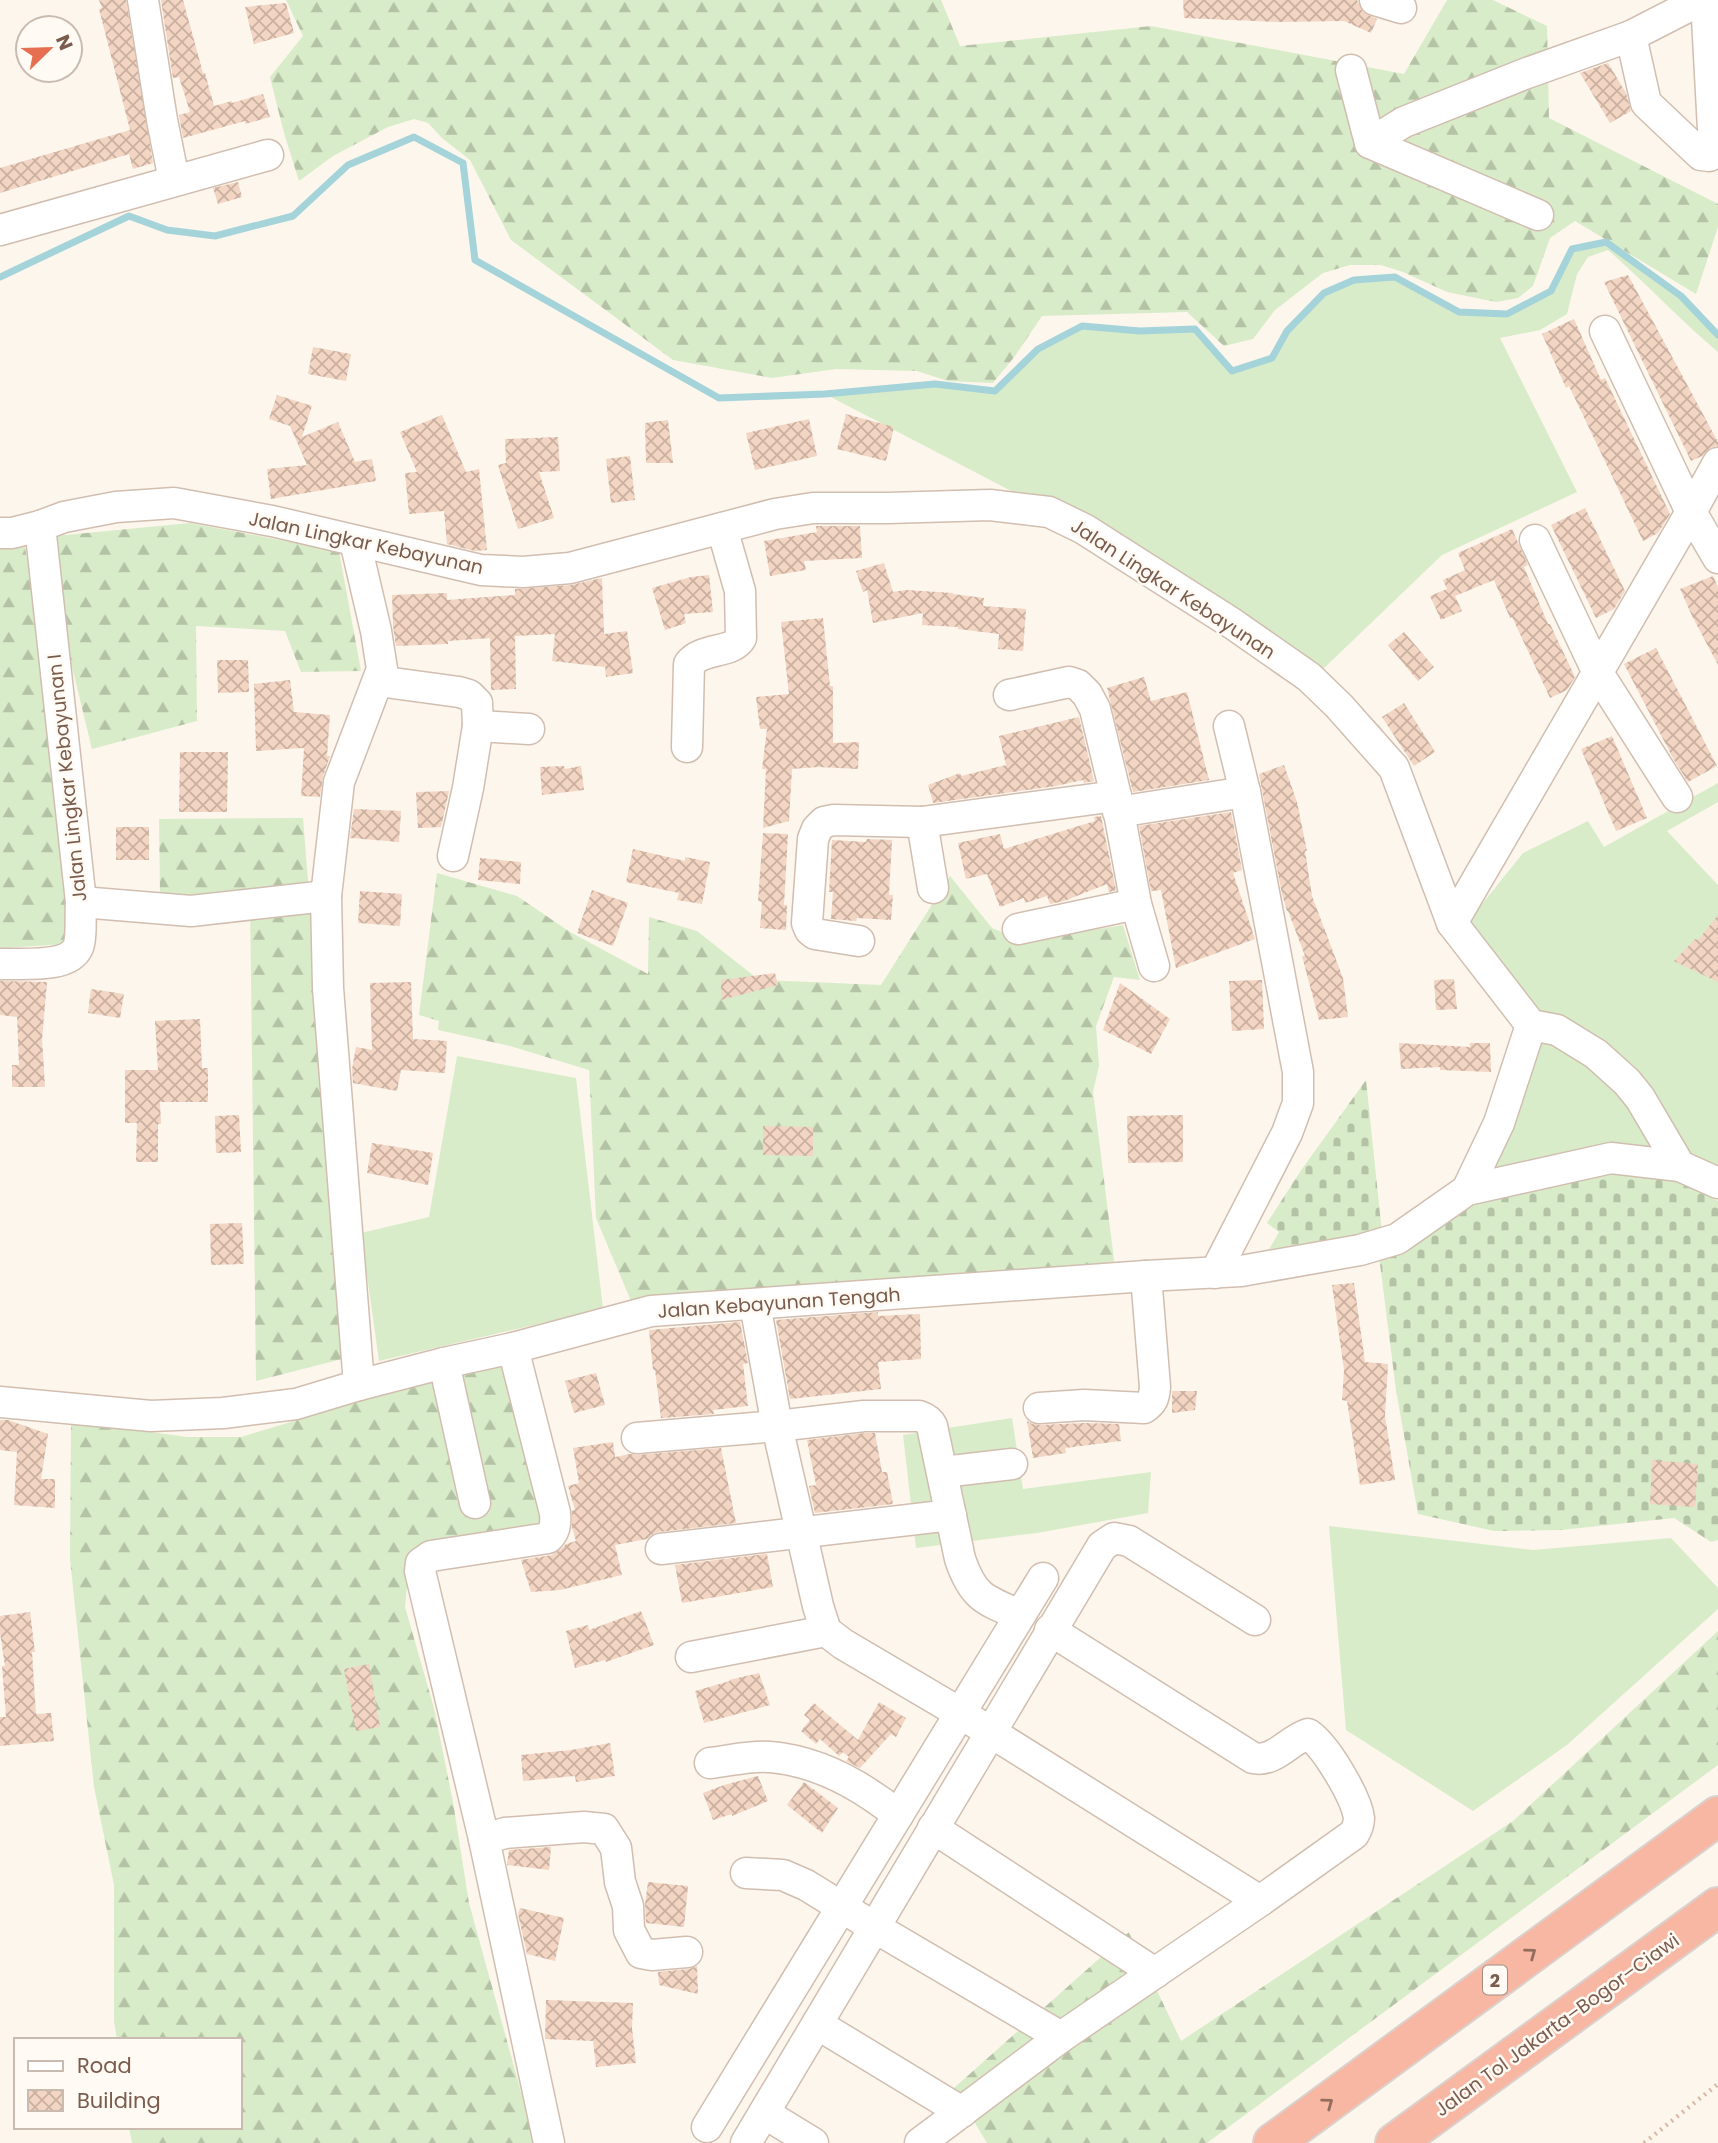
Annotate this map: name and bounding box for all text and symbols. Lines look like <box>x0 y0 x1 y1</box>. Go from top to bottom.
north arrow <box>14 14 84 84</box>
text: N <box>49 31 79 54</box>
street label: Jalan Lingkar Kebayunan <box>246 505 486 581</box>
street label: Jalan Lingkar Kebayunan <box>1065 513 1281 665</box>
street label: Jalan Lingkar Kebayunan I <box>41 653 93 903</box>
street label: Jalan Kebayunan Tengah <box>657 1281 901 1325</box>
street label: Jalan Tol Jakarta–Bogor–Ciawi <box>1429 1927 1685 2123</box>
one-way arrow <box>1523 1949 1536 1962</box>
road number: 2 <box>1483 1966 1507 1994</box>
legend <box>14 2038 242 2129</box>
text: Road <box>77 2051 132 2080</box>
text: Building <box>77 2086 161 2115</box>
one-way arrow <box>1320 2098 1333 2111</box>

